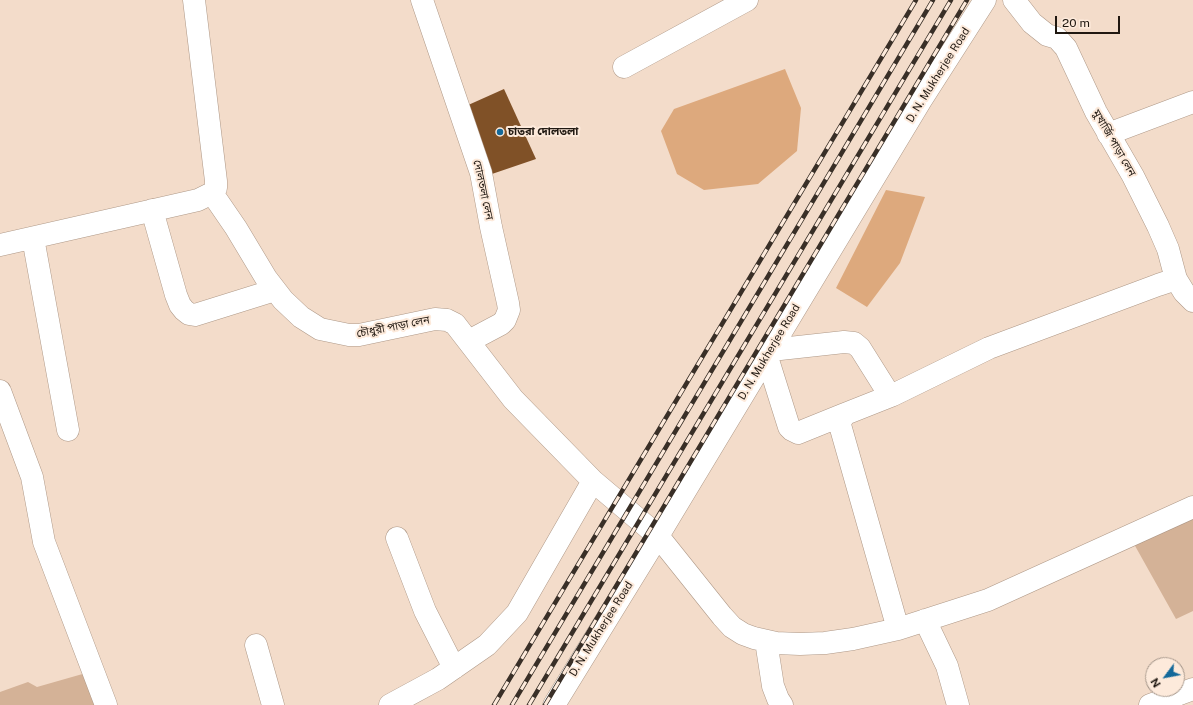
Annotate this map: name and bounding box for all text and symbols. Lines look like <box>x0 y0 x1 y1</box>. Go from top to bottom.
scale bar <box>1057 8 1122 34</box>
text: 20 m <box>1062 16 1090 30</box>
street label: D. N. Mukherjee Road <box>903 25 973 125</box>
street label: মুখার্জি পাড়া লেন <box>1090 107 1138 179</box>
place label: চাতরা দোলতলা <box>508 125 578 139</box>
marker: চাতরা দোলতলা <box>495 127 505 137</box>
street label: দোলতলা লেন <box>470 159 496 221</box>
street label: D. N. Mukherjee Road <box>735 302 803 402</box>
street label: চৌধুরী পাড়া লেন <box>355 313 431 341</box>
street label: D. N. Mukherjee Road <box>566 579 636 679</box>
north arrow <box>1145 657 1185 697</box>
text: N <box>1148 676 1163 690</box>

